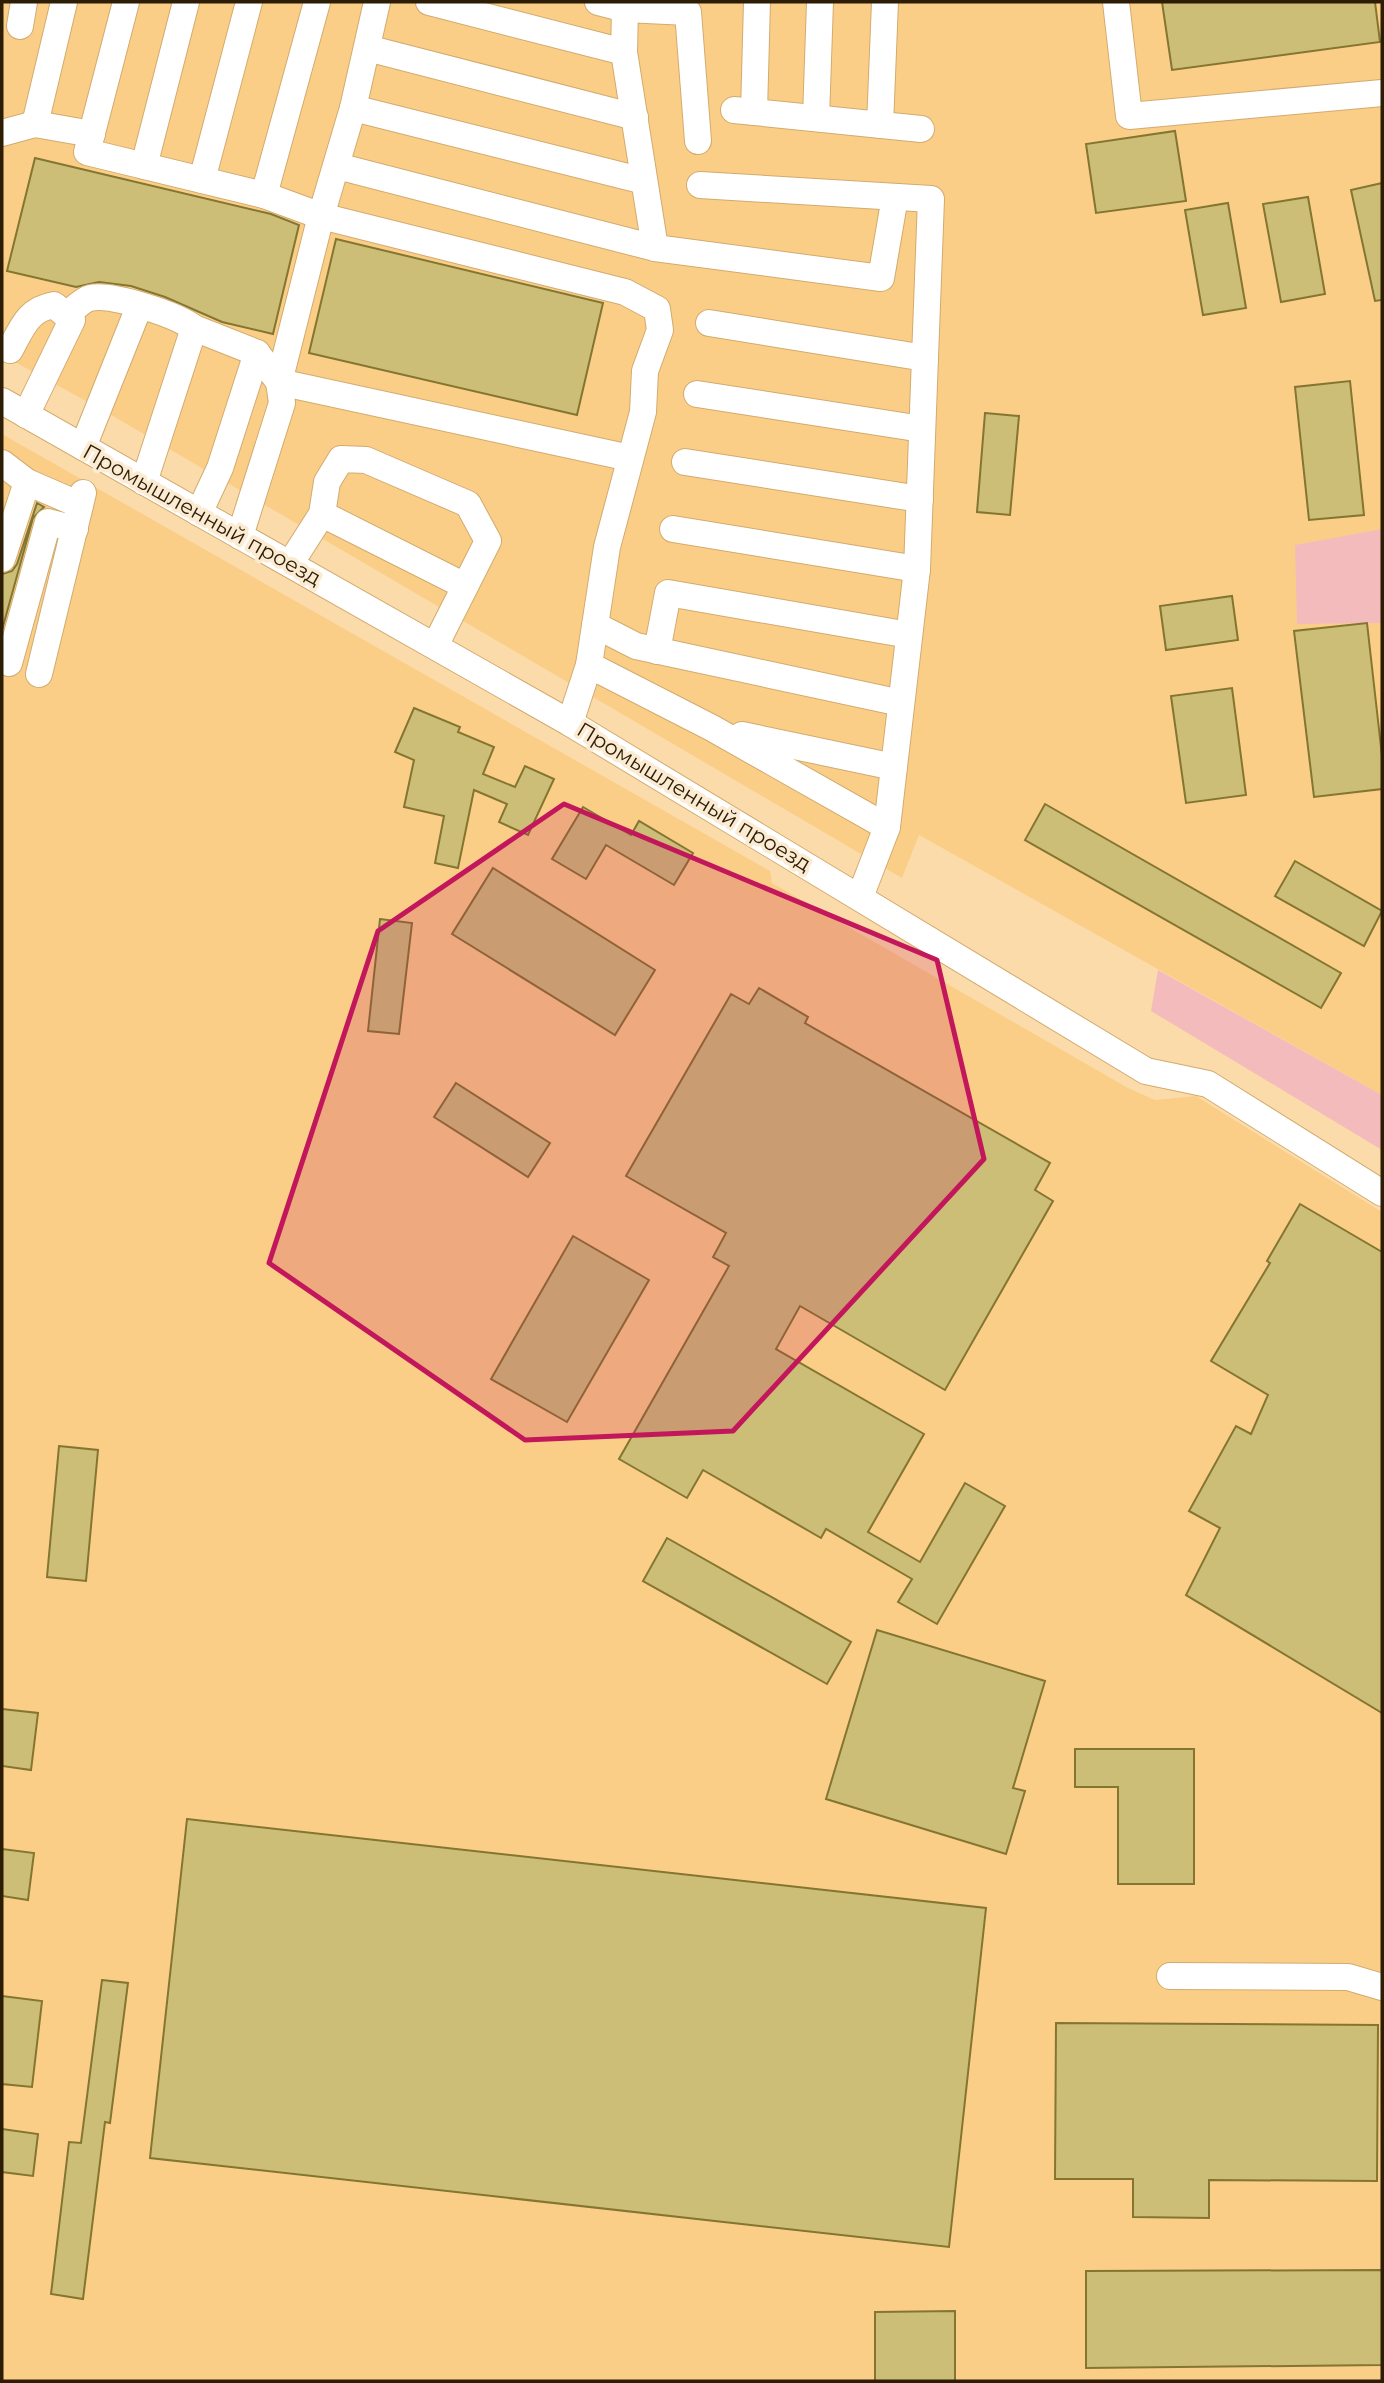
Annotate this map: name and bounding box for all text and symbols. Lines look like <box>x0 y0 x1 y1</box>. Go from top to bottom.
street label: Промышленный проезд <box>79 439 326 591</box>
street label: Промышленный проезд <box>573 717 816 876</box>

